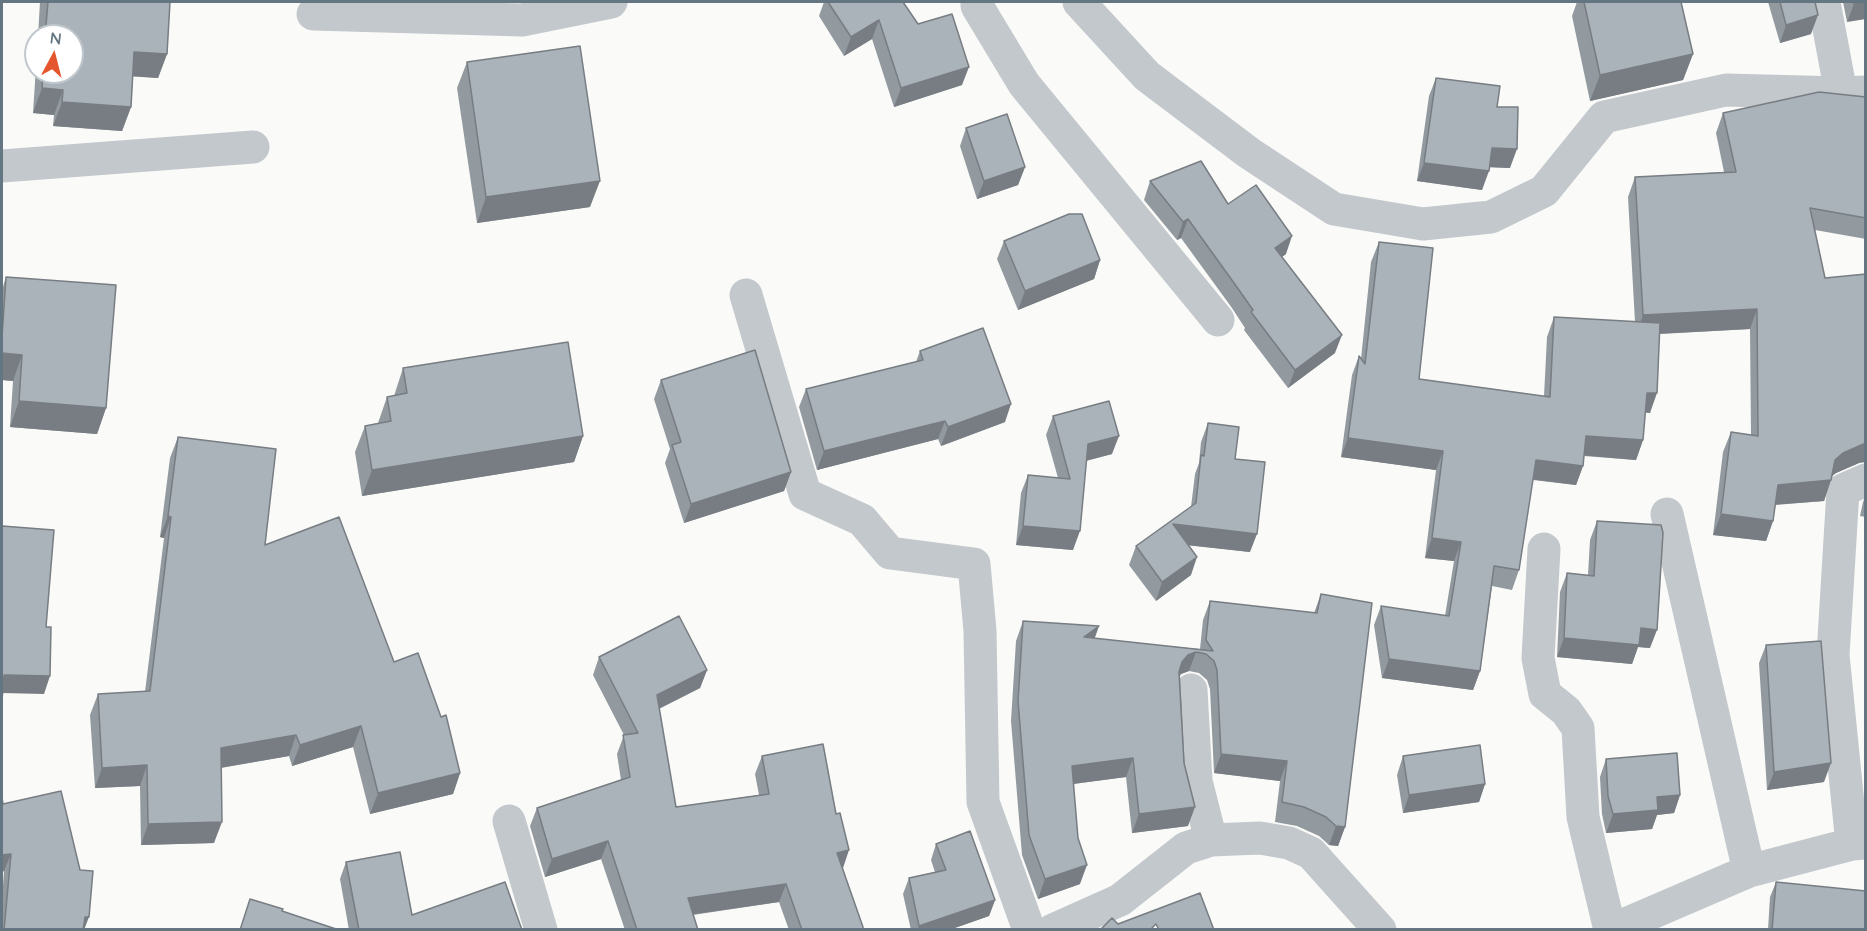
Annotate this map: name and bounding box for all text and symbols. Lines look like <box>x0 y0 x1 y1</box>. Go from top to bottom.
north arrow <box>24 24 84 84</box>
text: N <box>49 27 63 49</box>

